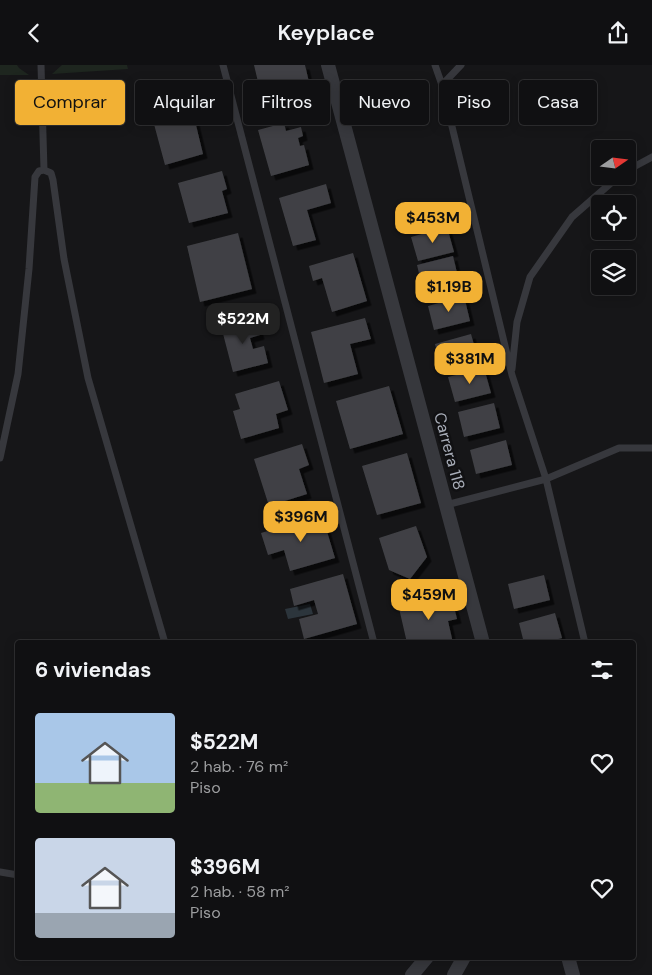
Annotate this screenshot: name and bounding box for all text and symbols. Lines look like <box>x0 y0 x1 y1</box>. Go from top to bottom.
text: Keyplace <box>277 18 375 47</box>
icon: back <box>20 19 48 47</box>
icon: share <box>604 19 632 47</box>
chip: Comprar <box>15 80 125 125</box>
chip: Alquilar <box>135 80 233 125</box>
chip: Filtros <box>243 80 330 125</box>
chip: Nuevo <box>340 80 429 125</box>
chip: Piso <box>439 80 509 125</box>
chip: Casa <box>519 80 597 125</box>
north arrow <box>591 140 636 185</box>
map controls <box>591 140 636 295</box>
button: locate <box>591 195 636 240</box>
pin: $453M <box>398 201 468 244</box>
text: $453M <box>406 207 460 228</box>
button: layers <box>591 250 636 295</box>
pin: $1.19B <box>408 271 490 313</box>
text: $1.19B <box>426 276 472 297</box>
pin: $522M <box>208 303 278 345</box>
text: $522M <box>217 308 269 329</box>
pin: $381M <box>435 343 505 385</box>
text: $381M <box>445 348 495 369</box>
street label: Carrera 118 <box>429 410 470 492</box>
pin: $396M <box>266 501 336 543</box>
text: $396M <box>274 506 328 527</box>
pin: $459M <box>394 579 464 621</box>
text: $459M <box>402 584 456 605</box>
text: 6 viviendas <box>35 656 151 684</box>
icon: filters <box>588 656 616 684</box>
text: $522M <box>190 728 258 756</box>
icon: home <box>75 733 135 793</box>
icon: heart <box>588 749 616 777</box>
text: 2 hab. · 76 m² <box>190 756 288 777</box>
text: Piso <box>190 777 221 798</box>
text: $396M <box>190 853 260 881</box>
icon: home <box>75 858 135 918</box>
icon: heart <box>588 874 616 902</box>
text: 2 hab. · 58 m² <box>190 881 290 902</box>
text: Piso <box>190 902 221 923</box>

